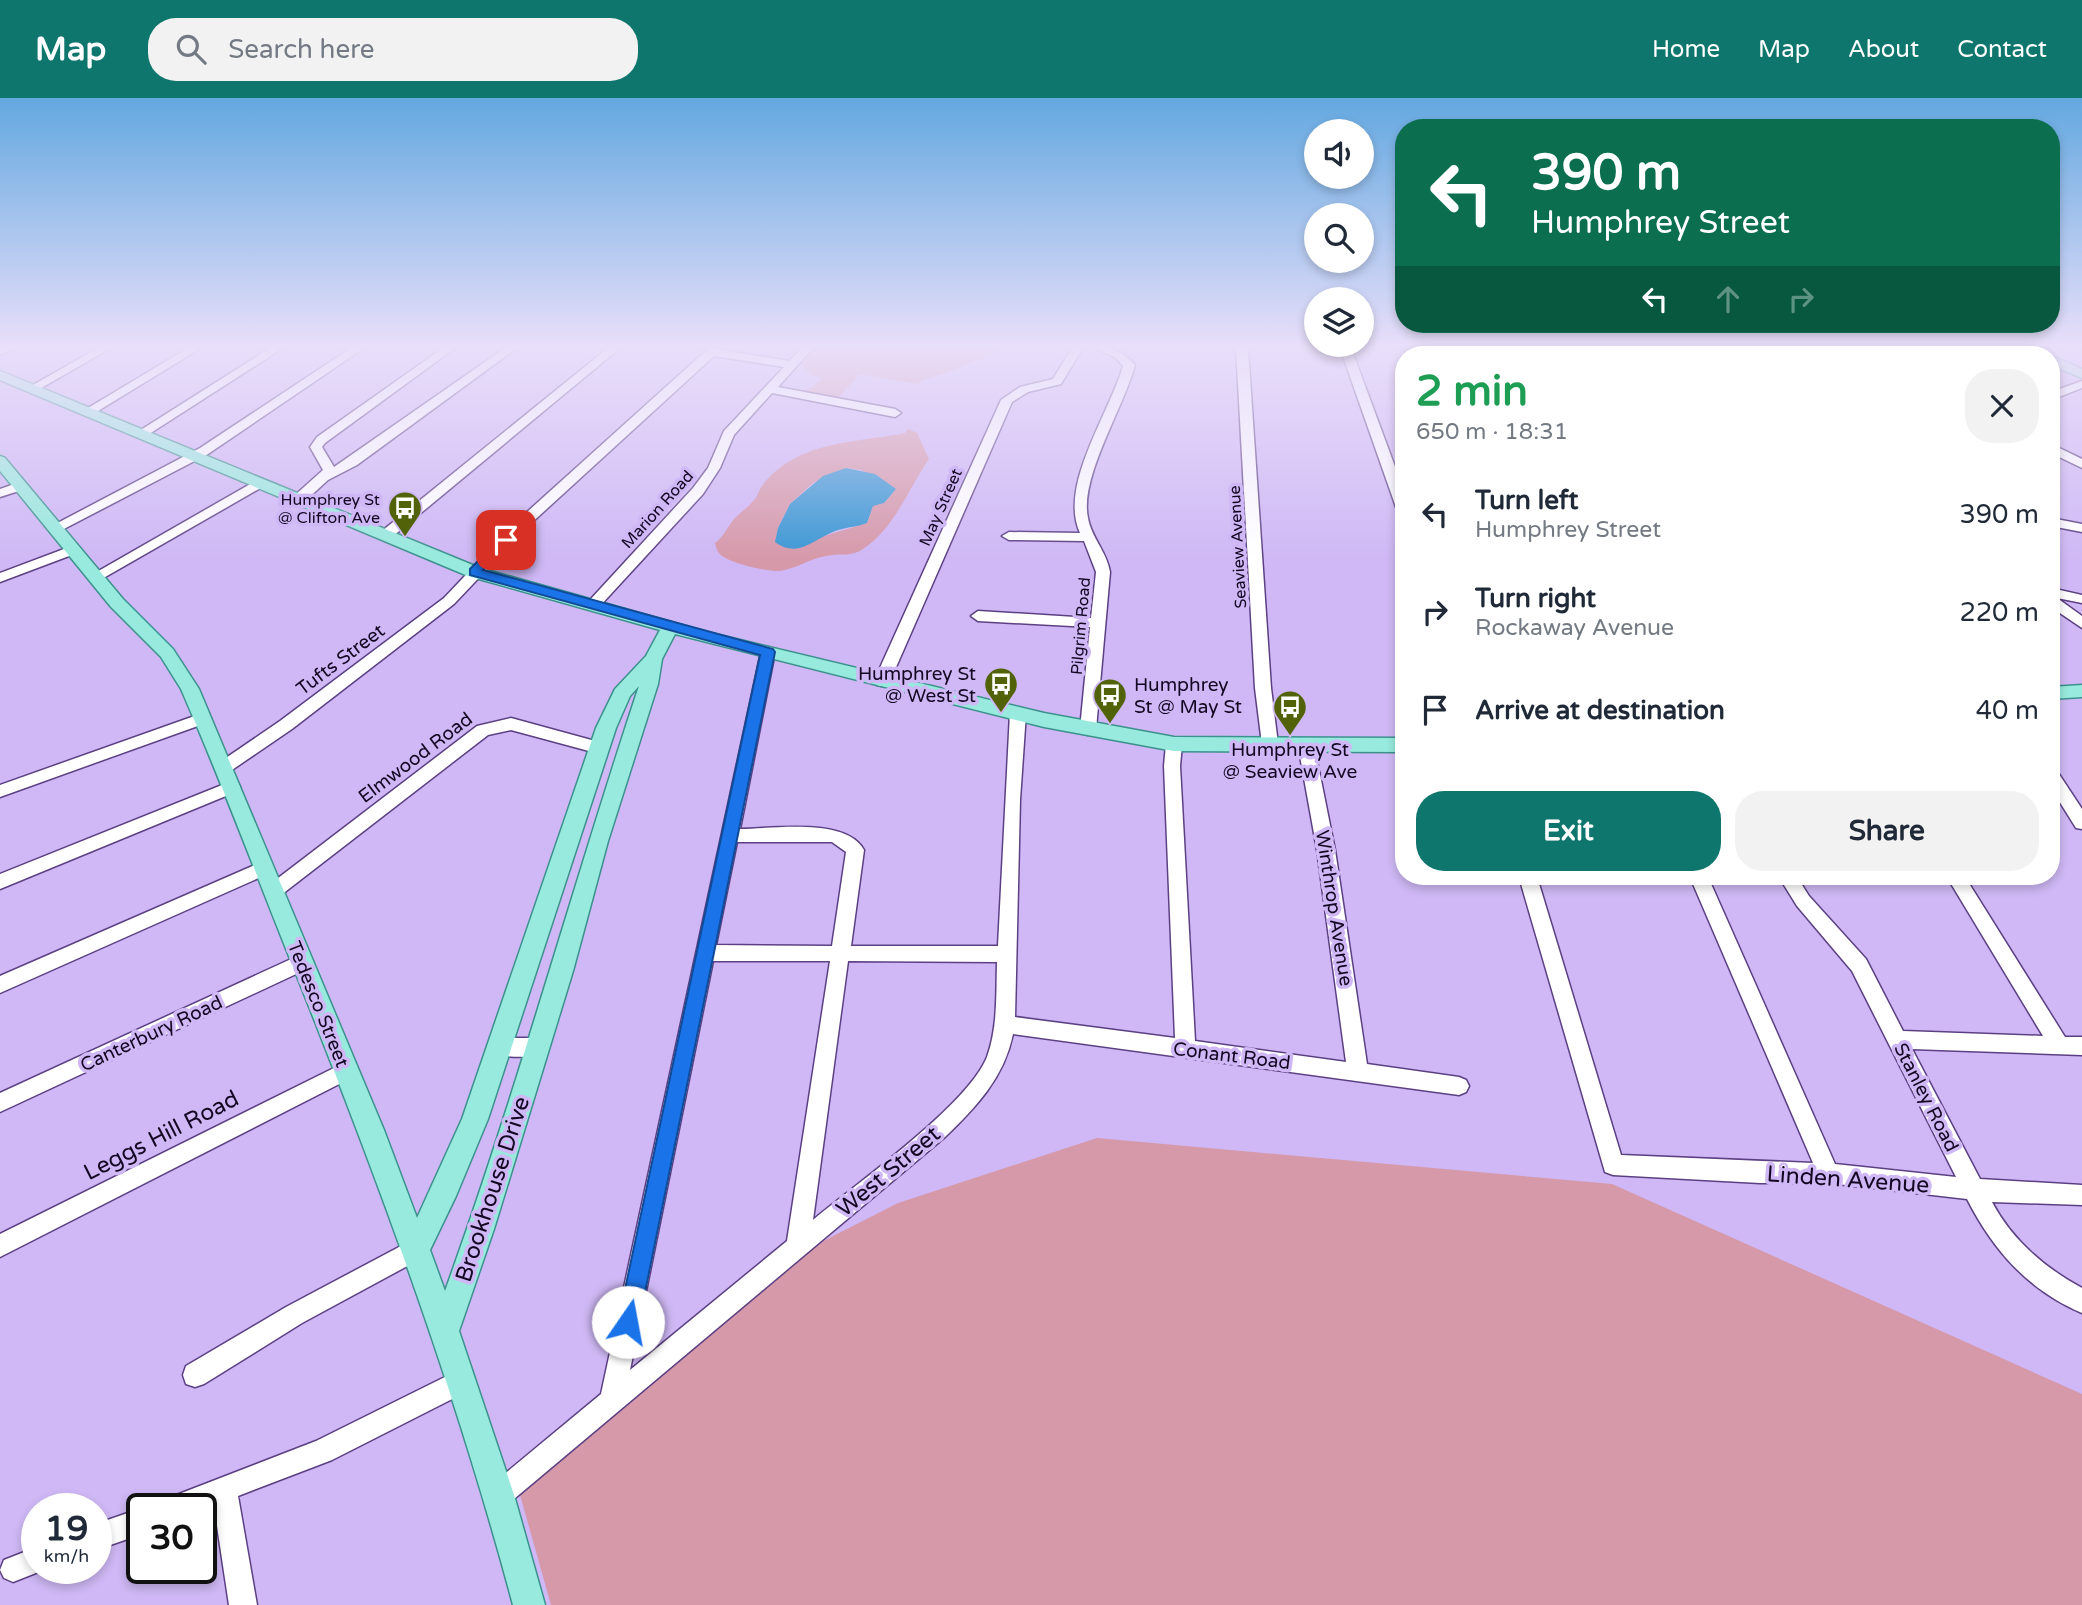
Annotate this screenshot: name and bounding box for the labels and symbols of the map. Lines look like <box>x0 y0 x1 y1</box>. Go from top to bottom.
street label: Marion Road <box>617 466 698 553</box>
street label: May Street <box>915 466 967 549</box>
street label: Seaview Avenue <box>1225 485 1251 609</box>
bus stop icon: Humphrey St @ Clifton Ave <box>386 489 424 538</box>
place label: Humphrey St @ Clifton Ave <box>278 490 380 528</box>
pin <box>476 510 536 570</box>
street label: Pilgrim Road <box>1067 576 1095 676</box>
street label: Tufts Street <box>292 620 389 700</box>
place label: Humphrey St @ West St <box>858 663 976 707</box>
bus stop icon: Humphrey St @ West St <box>982 665 1020 714</box>
place label: Humphrey St @ May St <box>1134 674 1242 718</box>
bus stop icon: Humphrey St @ May St <box>1091 676 1129 725</box>
bus stop icon: Humphrey St @ Seaview Ave <box>1271 688 1309 737</box>
street label: Elmwood Road <box>354 708 477 808</box>
place label: Humphrey St @ Seaview Ave <box>1223 739 1357 783</box>
street label: Winthrop Avenue <box>1311 829 1357 988</box>
street label: Tedesco Street <box>283 938 353 1071</box>
street label: Canterbury Road <box>77 991 226 1076</box>
street label: Conant Road <box>1172 1038 1292 1074</box>
street label: Stanley Road <box>1889 1039 1963 1155</box>
street label: Leggs Hill Road <box>79 1085 244 1187</box>
street label: Brookhouse Drive <box>450 1093 536 1286</box>
street label: West Street <box>831 1120 946 1223</box>
street label: Linden Avenue <box>1766 1160 1930 1200</box>
position arrow <box>591 1285 665 1359</box>
speed limit sign: 30 <box>126 1493 217 1584</box>

